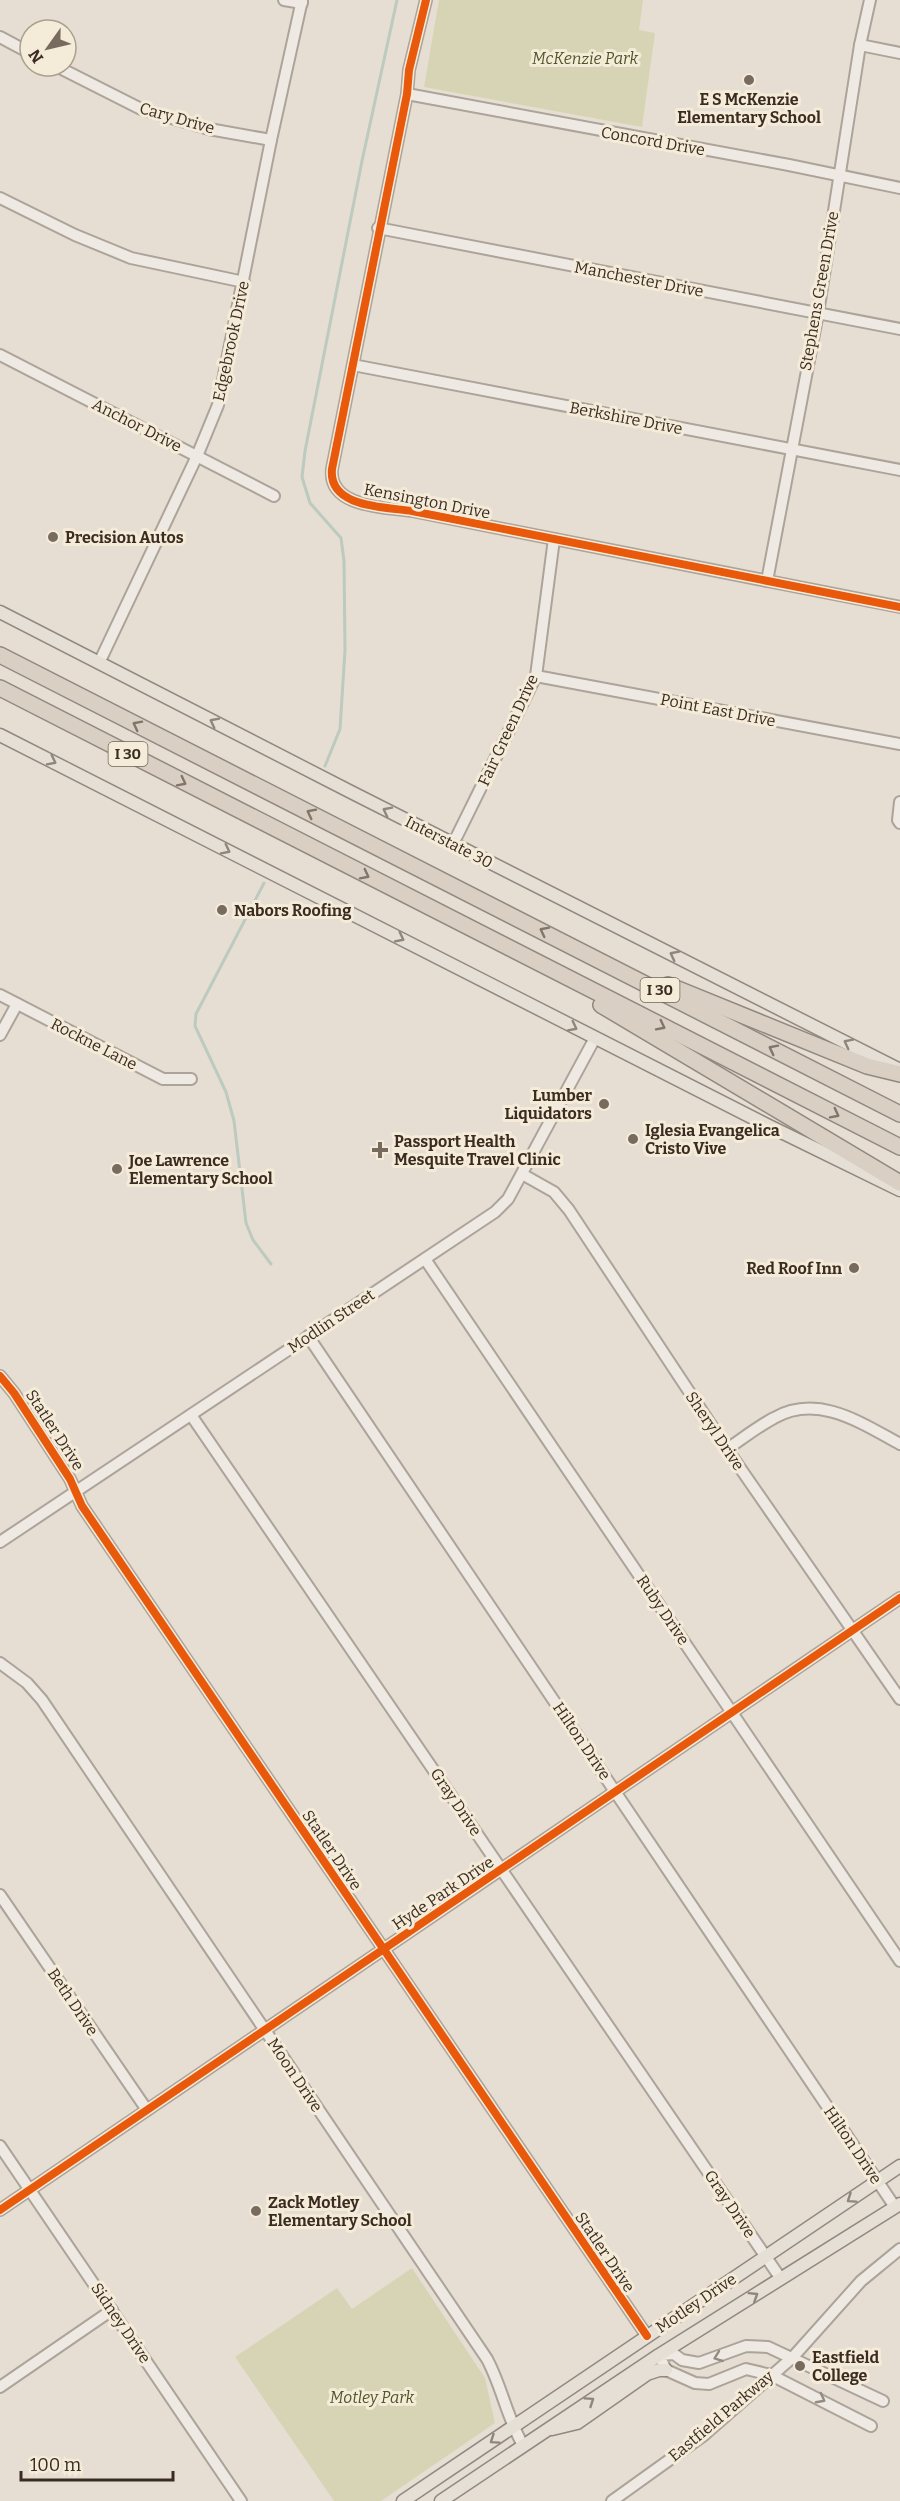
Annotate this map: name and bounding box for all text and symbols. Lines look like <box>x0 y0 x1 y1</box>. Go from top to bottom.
north arrow <box>18 18 78 78</box>
text: N <box>25 46 47 67</box>
park label: McKenzie Park <box>532 49 638 68</box>
marker: E S McKenzie Elementary School <box>742 73 756 87</box>
place label: E S McKenzie Elementary School <box>677 90 821 127</box>
street label: Cary Drive <box>137 98 217 138</box>
street label: Concord Drive <box>600 123 706 159</box>
street label: Stephens Green Drive <box>796 210 842 372</box>
street label: Manchester Drive <box>573 257 705 301</box>
street label: Edgebrook Drive <box>209 279 253 403</box>
street label: Anchor Drive <box>89 394 185 456</box>
street label: Berkshire Drive <box>568 398 684 438</box>
street label: Kensington Drive <box>362 479 492 523</box>
place label: Precision Autos <box>65 528 184 547</box>
marker: Precision Autos <box>46 530 60 544</box>
street label: Fair Green Drive <box>474 671 542 789</box>
street label: Point East Drive <box>659 690 777 730</box>
one-way arrow <box>209 717 220 729</box>
one-way arrow <box>132 720 143 732</box>
road number: I 30 <box>108 742 148 766</box>
one-way arrow <box>46 754 57 766</box>
one-way arrow <box>176 775 187 786</box>
one-way arrow <box>383 806 394 818</box>
one-way arrow <box>307 808 318 820</box>
street label: Interstate 30 <box>402 812 496 872</box>
one-way arrow <box>220 842 231 854</box>
one-way arrow <box>358 868 369 879</box>
place label: Nabors Roofing <box>234 901 351 920</box>
marker: Nabors Roofing <box>215 903 229 917</box>
one-way arrow <box>539 926 550 938</box>
one-way arrow <box>393 931 404 942</box>
one-way arrow <box>669 951 680 963</box>
road number: I 30 <box>640 978 680 1002</box>
street label: Rockne Lane <box>48 1014 140 1074</box>
one-way arrow <box>655 1019 666 1030</box>
one-way arrow <box>567 1020 578 1031</box>
one-way arrow <box>843 1039 854 1050</box>
one-way arrow <box>769 1044 780 1056</box>
place label: Lumber Liquidators <box>504 1086 592 1123</box>
marker: Lumber Liquidators <box>597 1097 611 1111</box>
one-way arrow <box>829 1107 839 1118</box>
place label: Iglesia Evangelica Cristo Vive <box>645 1121 780 1158</box>
place label: Passport Health Mesquite Travel Clinic <box>394 1132 561 1169</box>
marker: Iglesia Evangelica Cristo Vive <box>626 1132 640 1146</box>
marker: Passport Health Mesquite Travel Clinic <box>371 1141 389 1159</box>
place label: Joe Lawrence Elementary School <box>128 1151 273 1188</box>
marker: Joe Lawrence Elementary School <box>110 1162 124 1176</box>
place label: Red Roof Inn <box>746 1259 843 1278</box>
marker: Red Roof Inn <box>847 1261 861 1275</box>
street label: Modlin Street <box>284 1285 378 1357</box>
street label: Statler Drive <box>22 1386 88 1474</box>
street label: Sheryl Drive <box>682 1388 748 1474</box>
street label: Ruby Drive <box>633 1571 693 1649</box>
street label: Hilton Drive <box>549 1699 615 1783</box>
street label: Gray Drive <box>426 1764 486 1840</box>
street label: Statler Drive <box>298 1806 366 1894</box>
street label: Hyde Park Drive <box>389 1852 497 1934</box>
street label: Beth Drive <box>44 1965 102 2039</box>
street label: Moon Drive <box>263 2034 327 2116</box>
street label: Hilton Drive <box>820 2103 886 2187</box>
street label: Gray Drive <box>700 2166 760 2242</box>
one-way arrow <box>847 2192 858 2203</box>
place label: Zack Motley Elementary School <box>268 2193 412 2230</box>
marker: Zack Motley Elementary School <box>249 2204 263 2218</box>
street label: Statler Drive <box>571 2208 639 2296</box>
street label: Motley Drive <box>652 2269 740 2337</box>
street label: Sidney Drive <box>87 2279 155 2367</box>
one-way arrow <box>748 2291 758 2303</box>
place label: Eastfield College <box>812 2348 880 2385</box>
one-way arrow <box>713 2350 723 2363</box>
marker: Eastfield College <box>793 2359 807 2373</box>
street label: Eastfield Parkway <box>665 2366 778 2465</box>
park label: Motley Park <box>330 2388 415 2407</box>
one-way arrow <box>815 2392 826 2404</box>
one-way arrow <box>583 2397 594 2408</box>
one-way arrow <box>489 2433 500 2444</box>
scale bar <box>21 2444 172 2482</box>
text: 100 m <box>30 2454 81 2476</box>

